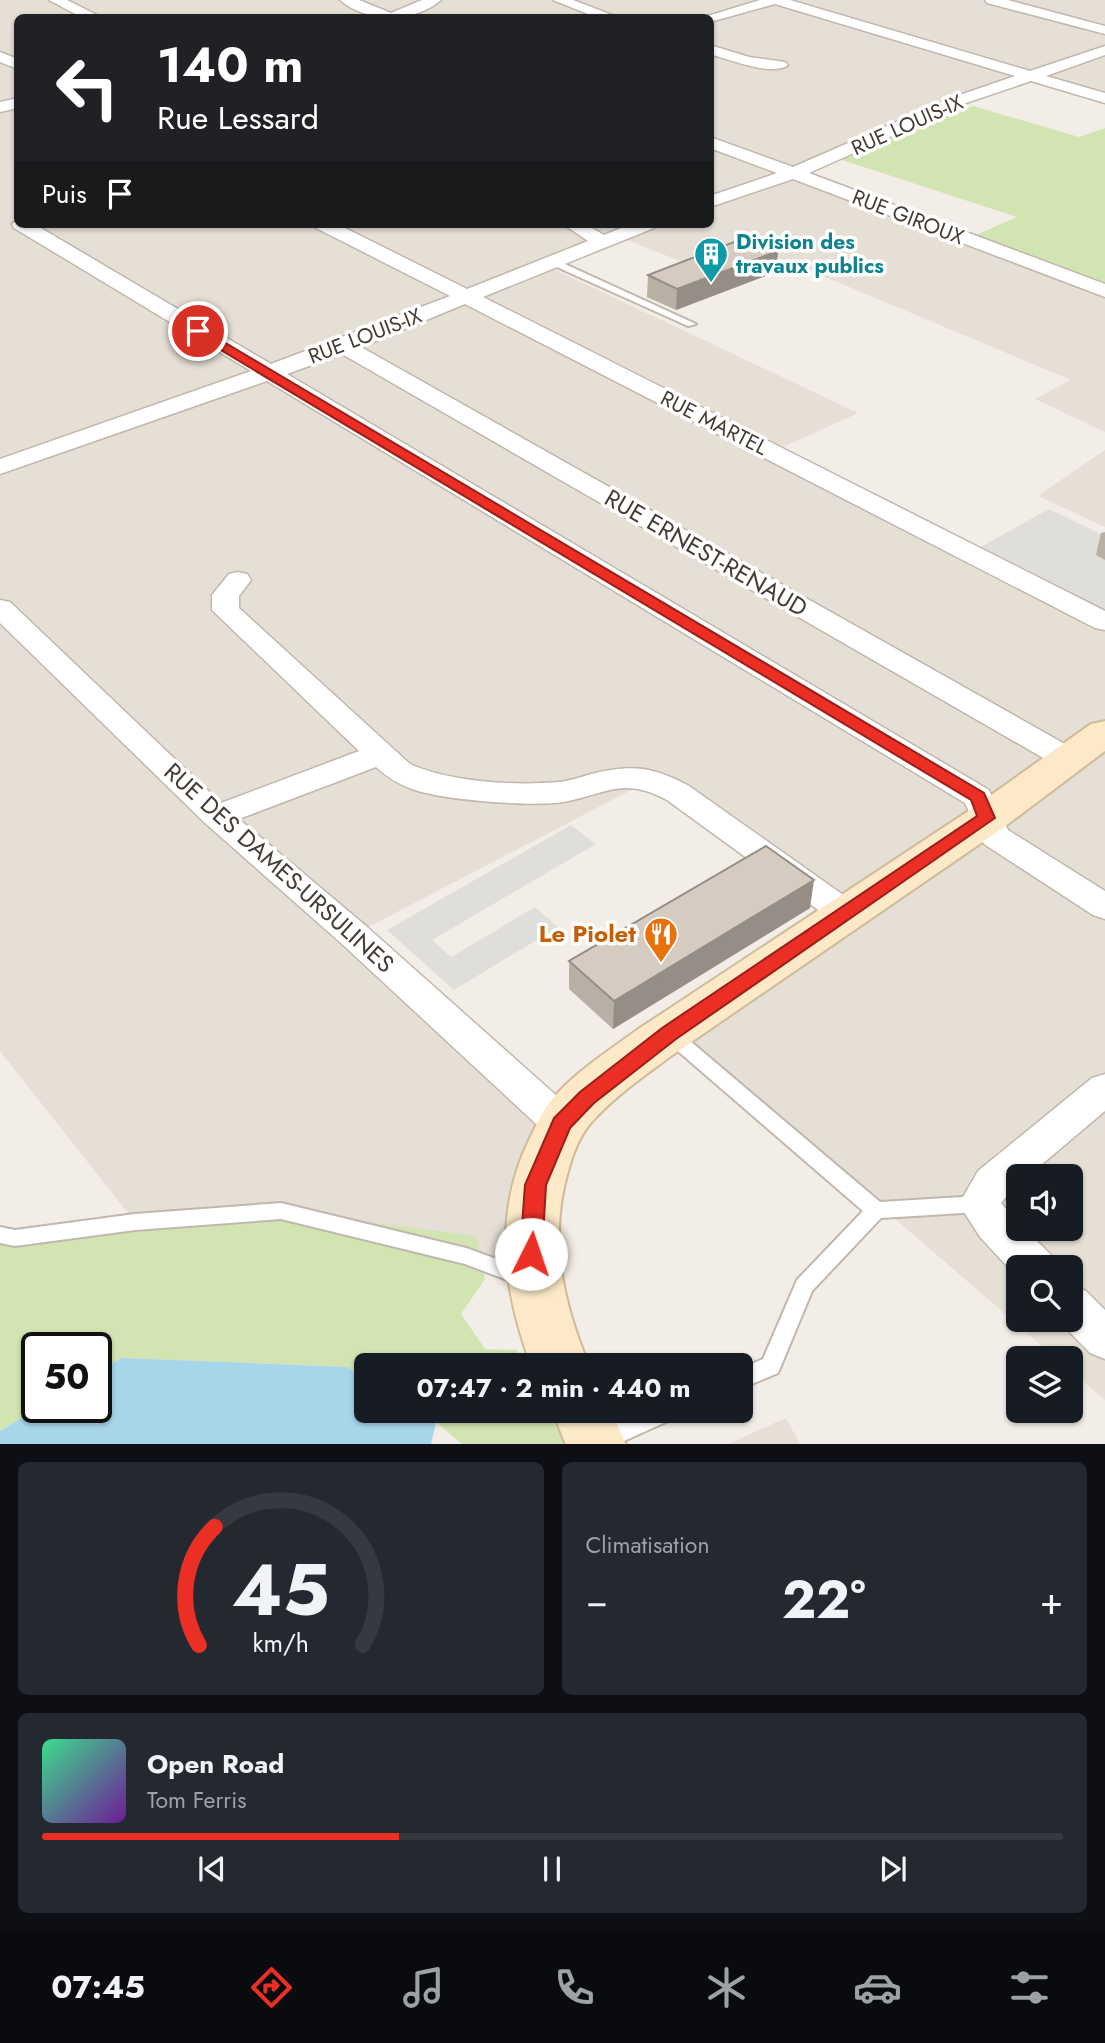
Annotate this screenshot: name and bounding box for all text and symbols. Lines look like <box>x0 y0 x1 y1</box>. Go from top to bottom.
text: 140 m <box>157 30 303 100</box>
icon: left <box>42 42 133 133</box>
street label: RUE LOUIS-IX <box>846 87 968 163</box>
text: Rue Lessard <box>157 95 319 141</box>
text: Puis <box>42 175 87 213</box>
icon: arrive <box>101 175 139 213</box>
street label: RUE GIROUX <box>848 182 968 252</box>
place label: Division des travaux publics <box>736 227 884 281</box>
building icon: Division des travaux publics <box>692 235 730 284</box>
pin <box>168 301 228 361</box>
street label: RUE LOUIS-IX <box>304 301 426 371</box>
icon: arrive <box>179 312 217 350</box>
street label: RUE MARTEL <box>655 383 773 463</box>
street label: RUE ERNEST-RENAUD <box>598 480 814 625</box>
street label: RUE DES DAMES-URSULINES <box>156 754 402 981</box>
restaurant icon: Le Piolet <box>642 915 680 964</box>
place label: Le Piolet <box>539 916 636 951</box>
map controls <box>1006 1164 1083 1423</box>
button: sound <box>1006 1164 1083 1241</box>
position arrow <box>494 1217 568 1291</box>
button: search <box>1006 1255 1083 1332</box>
speed limit sign: 50 <box>21 1332 112 1423</box>
button: layers <box>1006 1346 1083 1423</box>
text: 07:47 · 2 min · 440 m <box>417 1369 690 1407</box>
text: Climatisation <box>586 1528 710 1562</box>
text: 45 <box>232 1537 330 1642</box>
text: 22° <box>782 1562 866 1638</box>
text: − <box>586 1573 608 1628</box>
text: + <box>1040 1573 1063 1628</box>
text: km/h <box>252 1624 309 1660</box>
text: Open Road <box>147 1745 284 1783</box>
text: Tom Ferris <box>147 1783 246 1817</box>
icon: previous <box>193 1850 231 1888</box>
icon: pause <box>533 1850 571 1888</box>
icon: next <box>874 1850 912 1888</box>
icon: directions <box>247 1963 296 2012</box>
icon: music <box>399 1963 448 2012</box>
icon: phone <box>550 1963 599 2012</box>
icon: climate <box>702 1963 751 2012</box>
icon: car <box>853 1963 902 2012</box>
icon: filters <box>1005 1963 1054 2012</box>
text: 07:45 <box>51 1964 145 2010</box>

